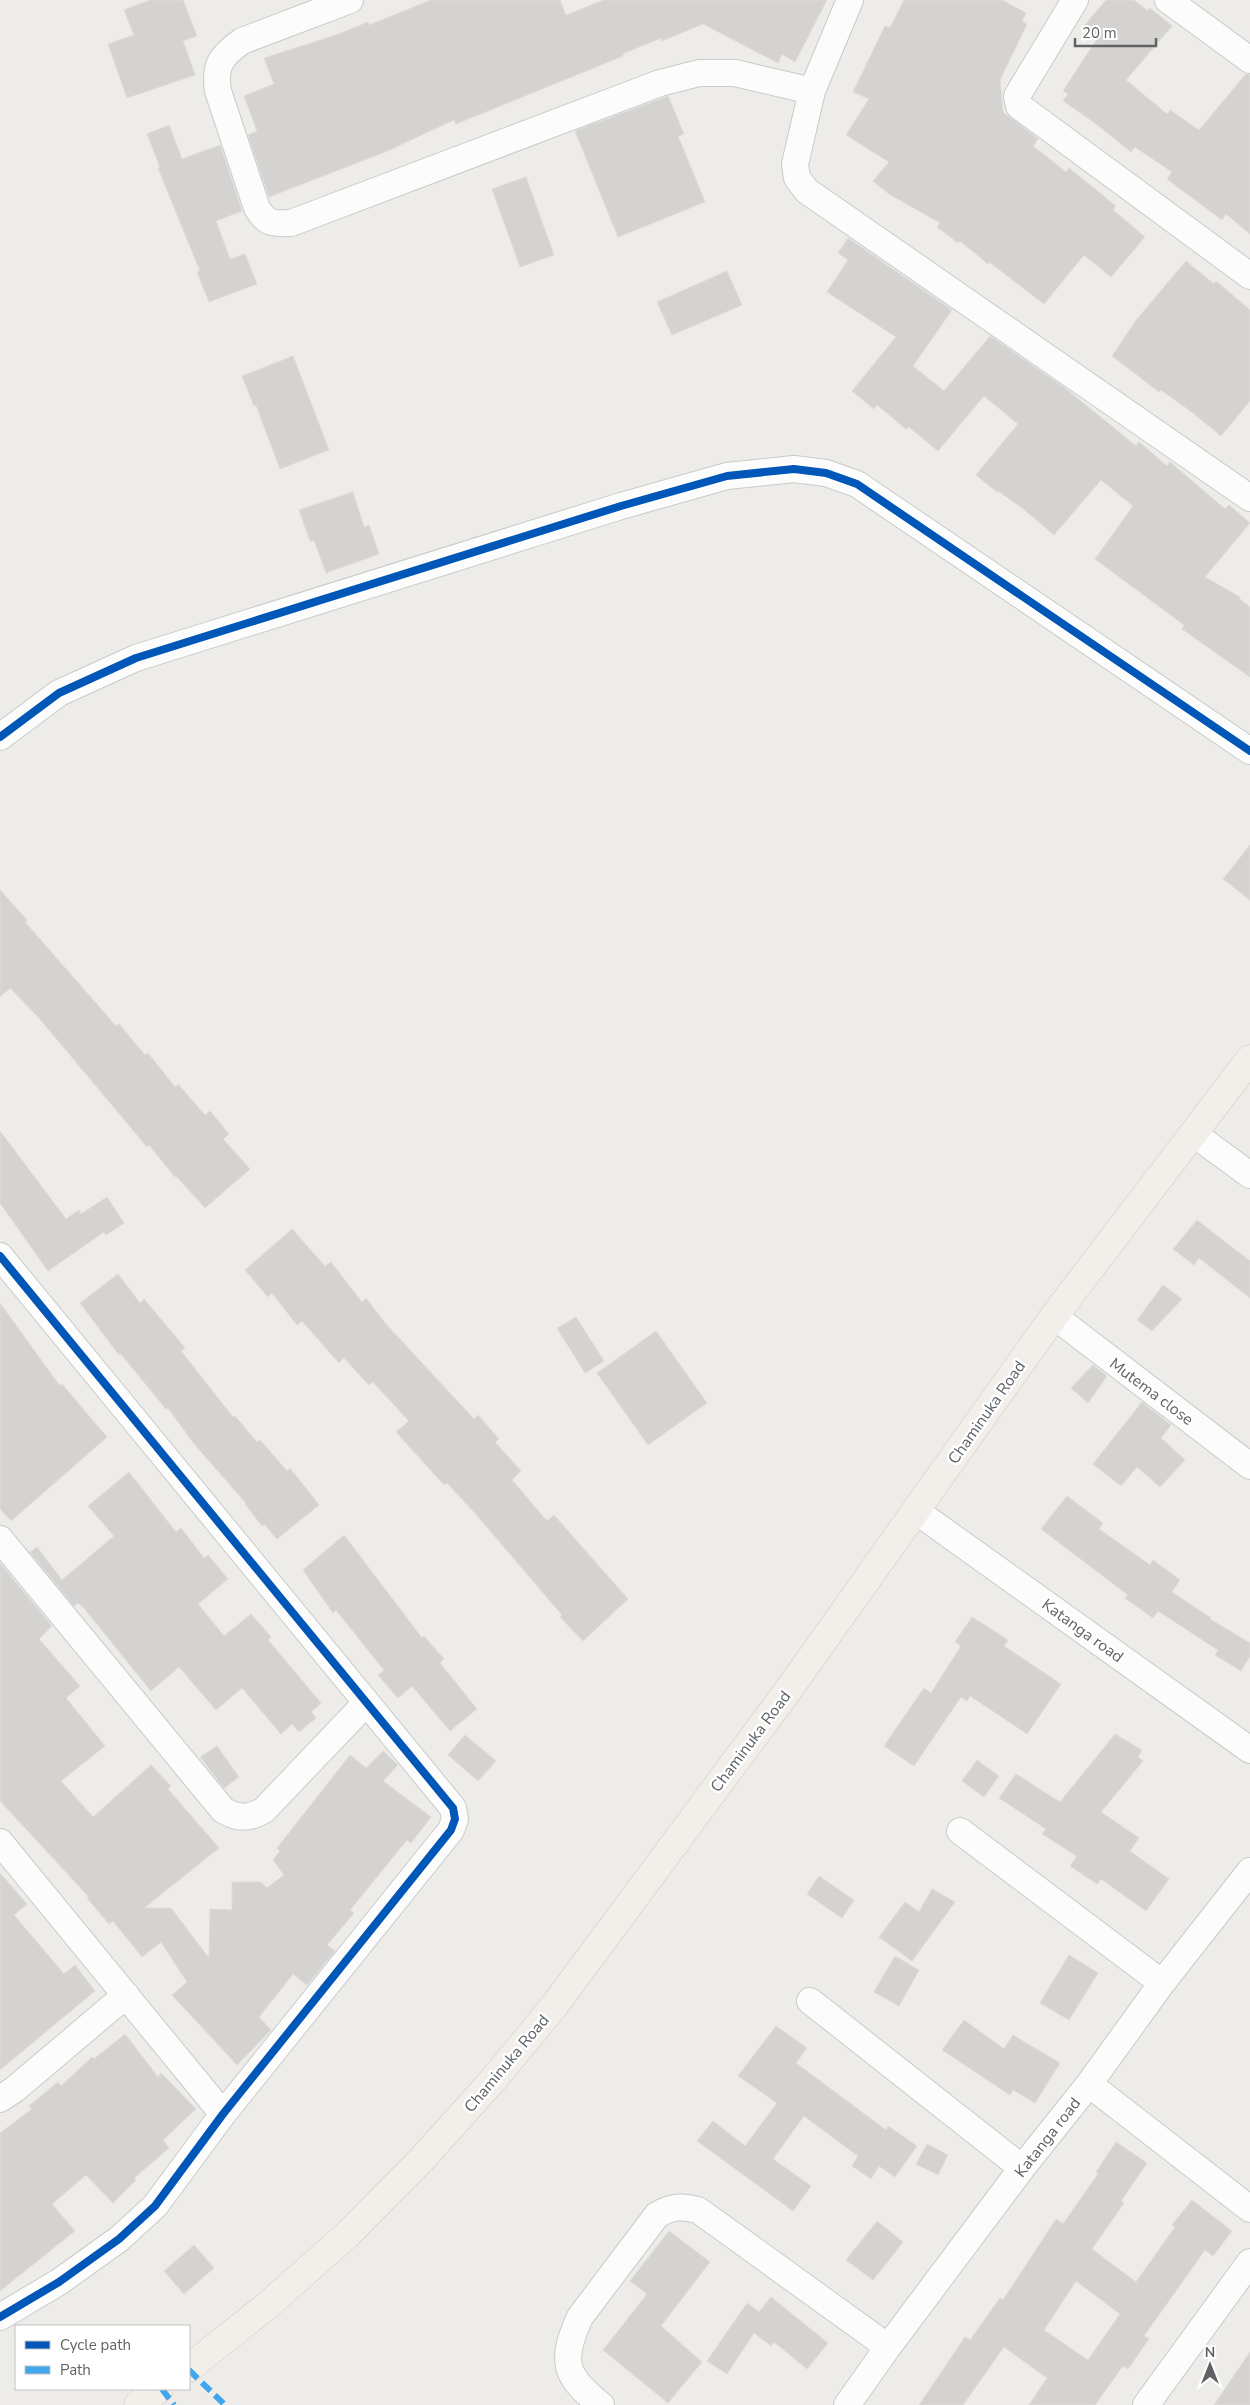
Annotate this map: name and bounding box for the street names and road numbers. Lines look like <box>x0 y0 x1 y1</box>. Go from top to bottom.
street label: Mutema close <box>1105 1353 1198 1431</box>
street label: Chaminuka Road <box>943 1356 1031 1469</box>
street label: Katanga road <box>1037 1594 1128 1668</box>
street label: Chaminuka Road <box>705 1686 796 1797</box>
street label: Chaminuka Road <box>459 2010 554 2117</box>
street label: Katanga road <box>1010 2093 1086 2182</box>

